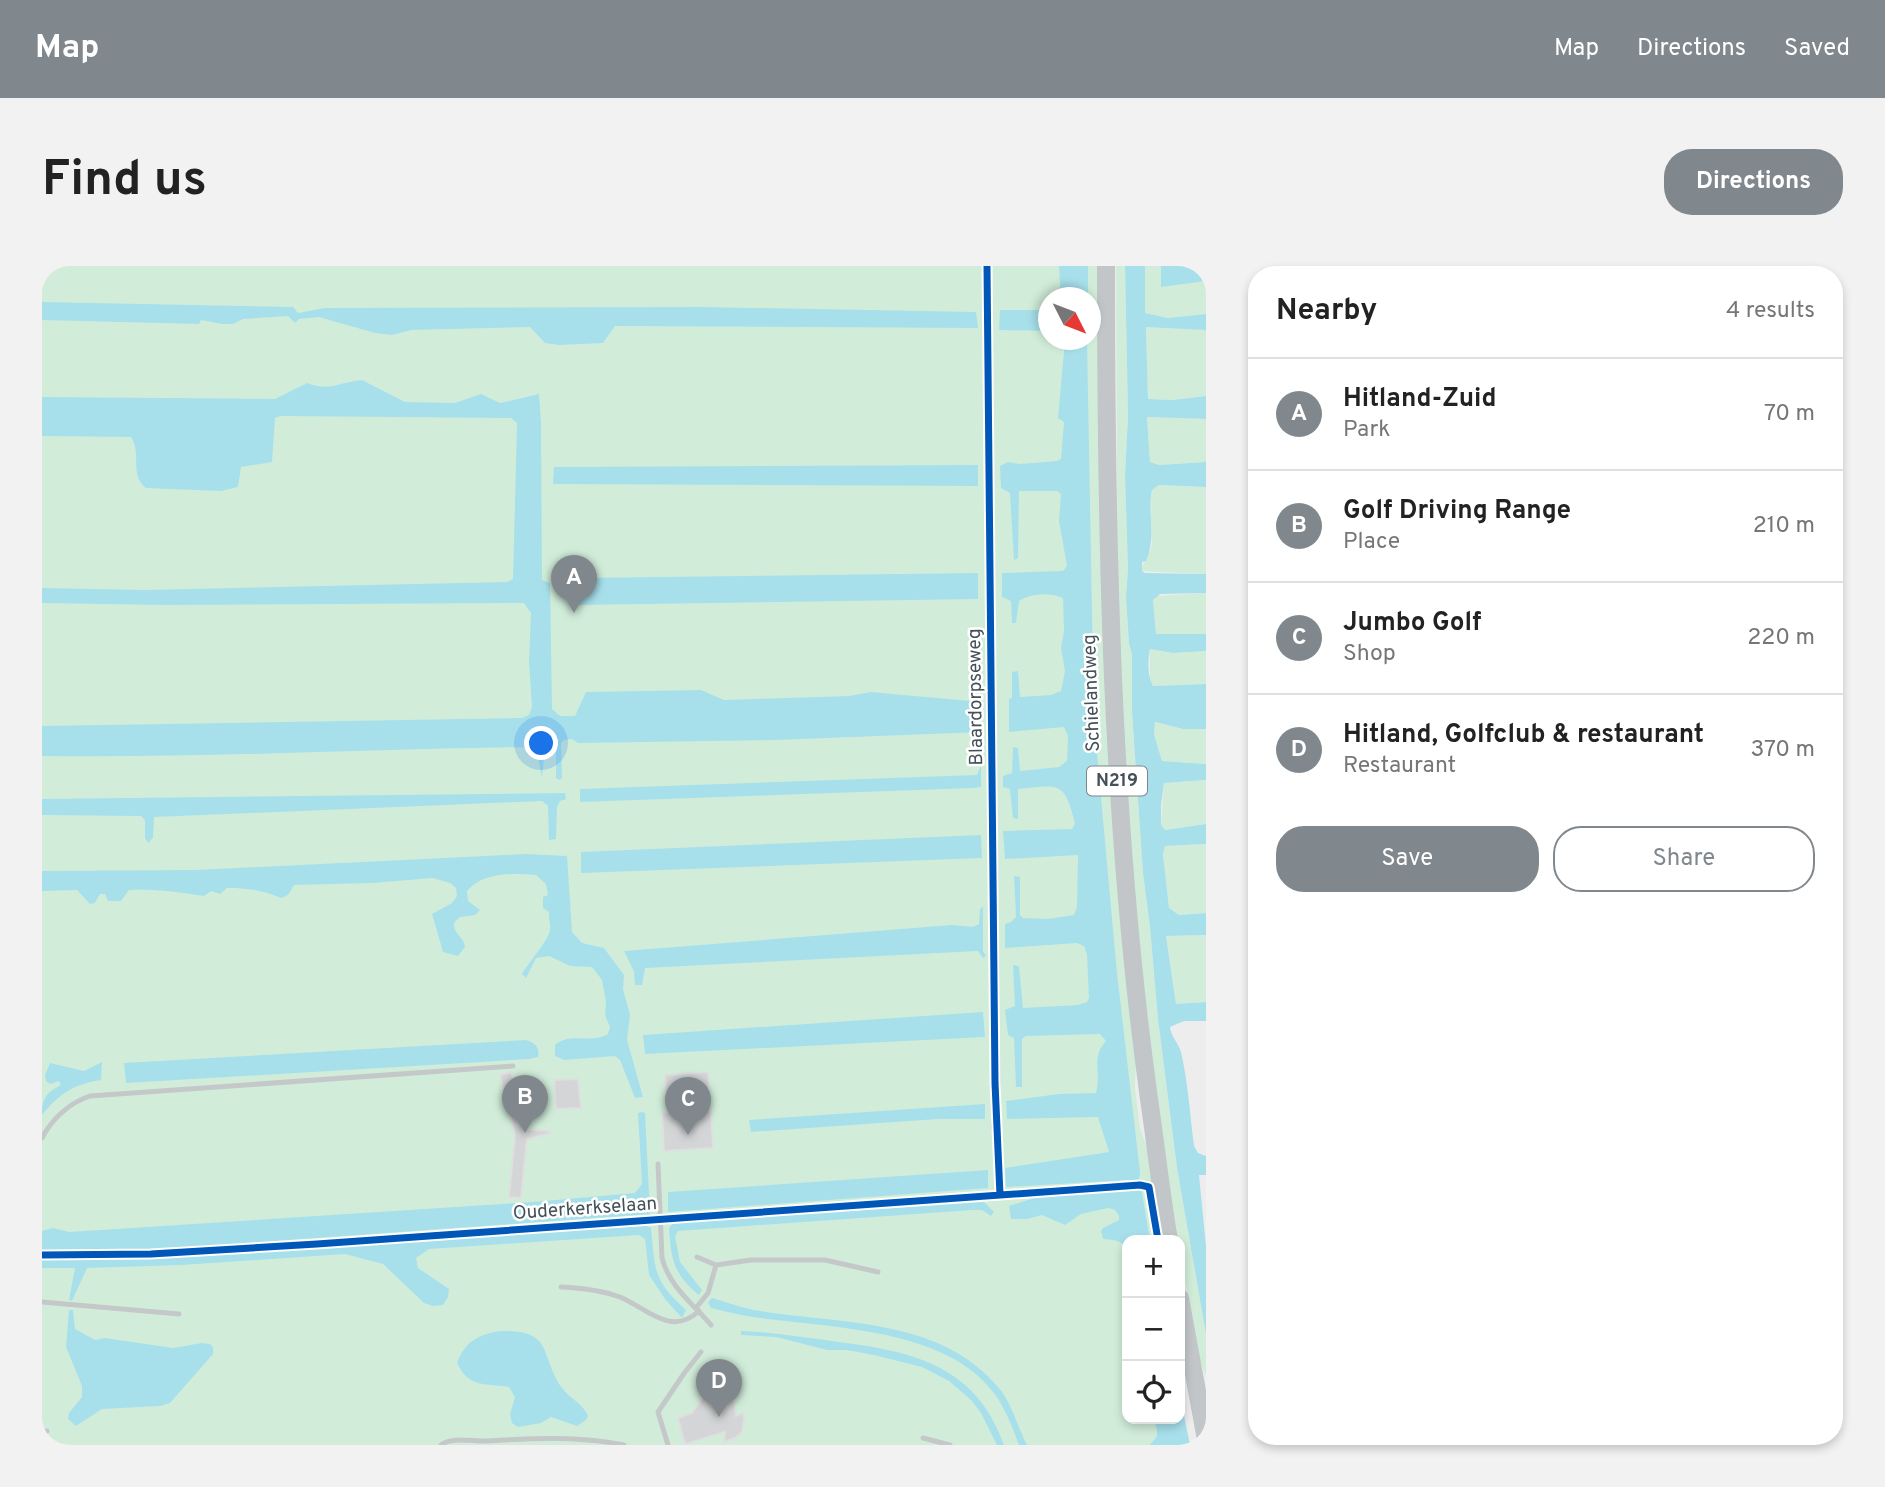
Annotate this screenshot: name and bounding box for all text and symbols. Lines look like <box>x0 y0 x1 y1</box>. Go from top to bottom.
text: Map <box>35 28 99 70</box>
text: Map <box>1554 34 1599 64</box>
text: Directions <box>1637 34 1746 64</box>
text: Saved <box>1784 34 1850 64</box>
button: Directions <box>1664 149 1843 215</box>
text: Find us <box>42 151 207 213</box>
north arrow <box>1038 287 1101 350</box>
text: Nearby <box>1276 293 1377 330</box>
text: 4 results <box>1726 297 1815 326</box>
text: Hitland-Zuid <box>1343 383 1496 416</box>
text: A <box>1291 400 1307 429</box>
text: 70 m <box>1764 400 1815 429</box>
text: Park <box>1343 416 1390 445</box>
text: Golf Driving Range <box>1343 495 1571 528</box>
text: B <box>1291 512 1307 541</box>
text: 210 m <box>1753 512 1815 541</box>
text: Place <box>1343 528 1400 557</box>
pin: A <box>551 555 597 613</box>
text: Jumbo Golf <box>1343 607 1482 640</box>
text: C <box>1292 624 1306 653</box>
text: 220 m <box>1747 624 1815 653</box>
street label: Blaardorpseweg <box>963 628 989 766</box>
street label: Schielandweg <box>1078 634 1106 752</box>
text: Shop <box>1343 640 1396 669</box>
text: Hitland, Golfclub & restaurant <box>1343 719 1704 752</box>
your location <box>524 726 558 760</box>
text: D <box>1291 736 1307 765</box>
text: 370 m <box>1750 736 1815 765</box>
text: Restaurant <box>1343 752 1456 781</box>
road number: N219 <box>1087 766 1147 796</box>
button: Save <box>1276 826 1539 892</box>
button: Share <box>1553 826 1815 892</box>
pin: B <box>502 1075 548 1133</box>
pin: C <box>665 1077 711 1135</box>
street label: Ouderkerkselaan <box>512 1192 658 1226</box>
map controls <box>1122 1235 1185 1424</box>
button: + <box>1122 1235 1185 1298</box>
button: − <box>1122 1298 1185 1361</box>
pin: D <box>696 1359 742 1417</box>
button: locate <box>1122 1361 1185 1424</box>

